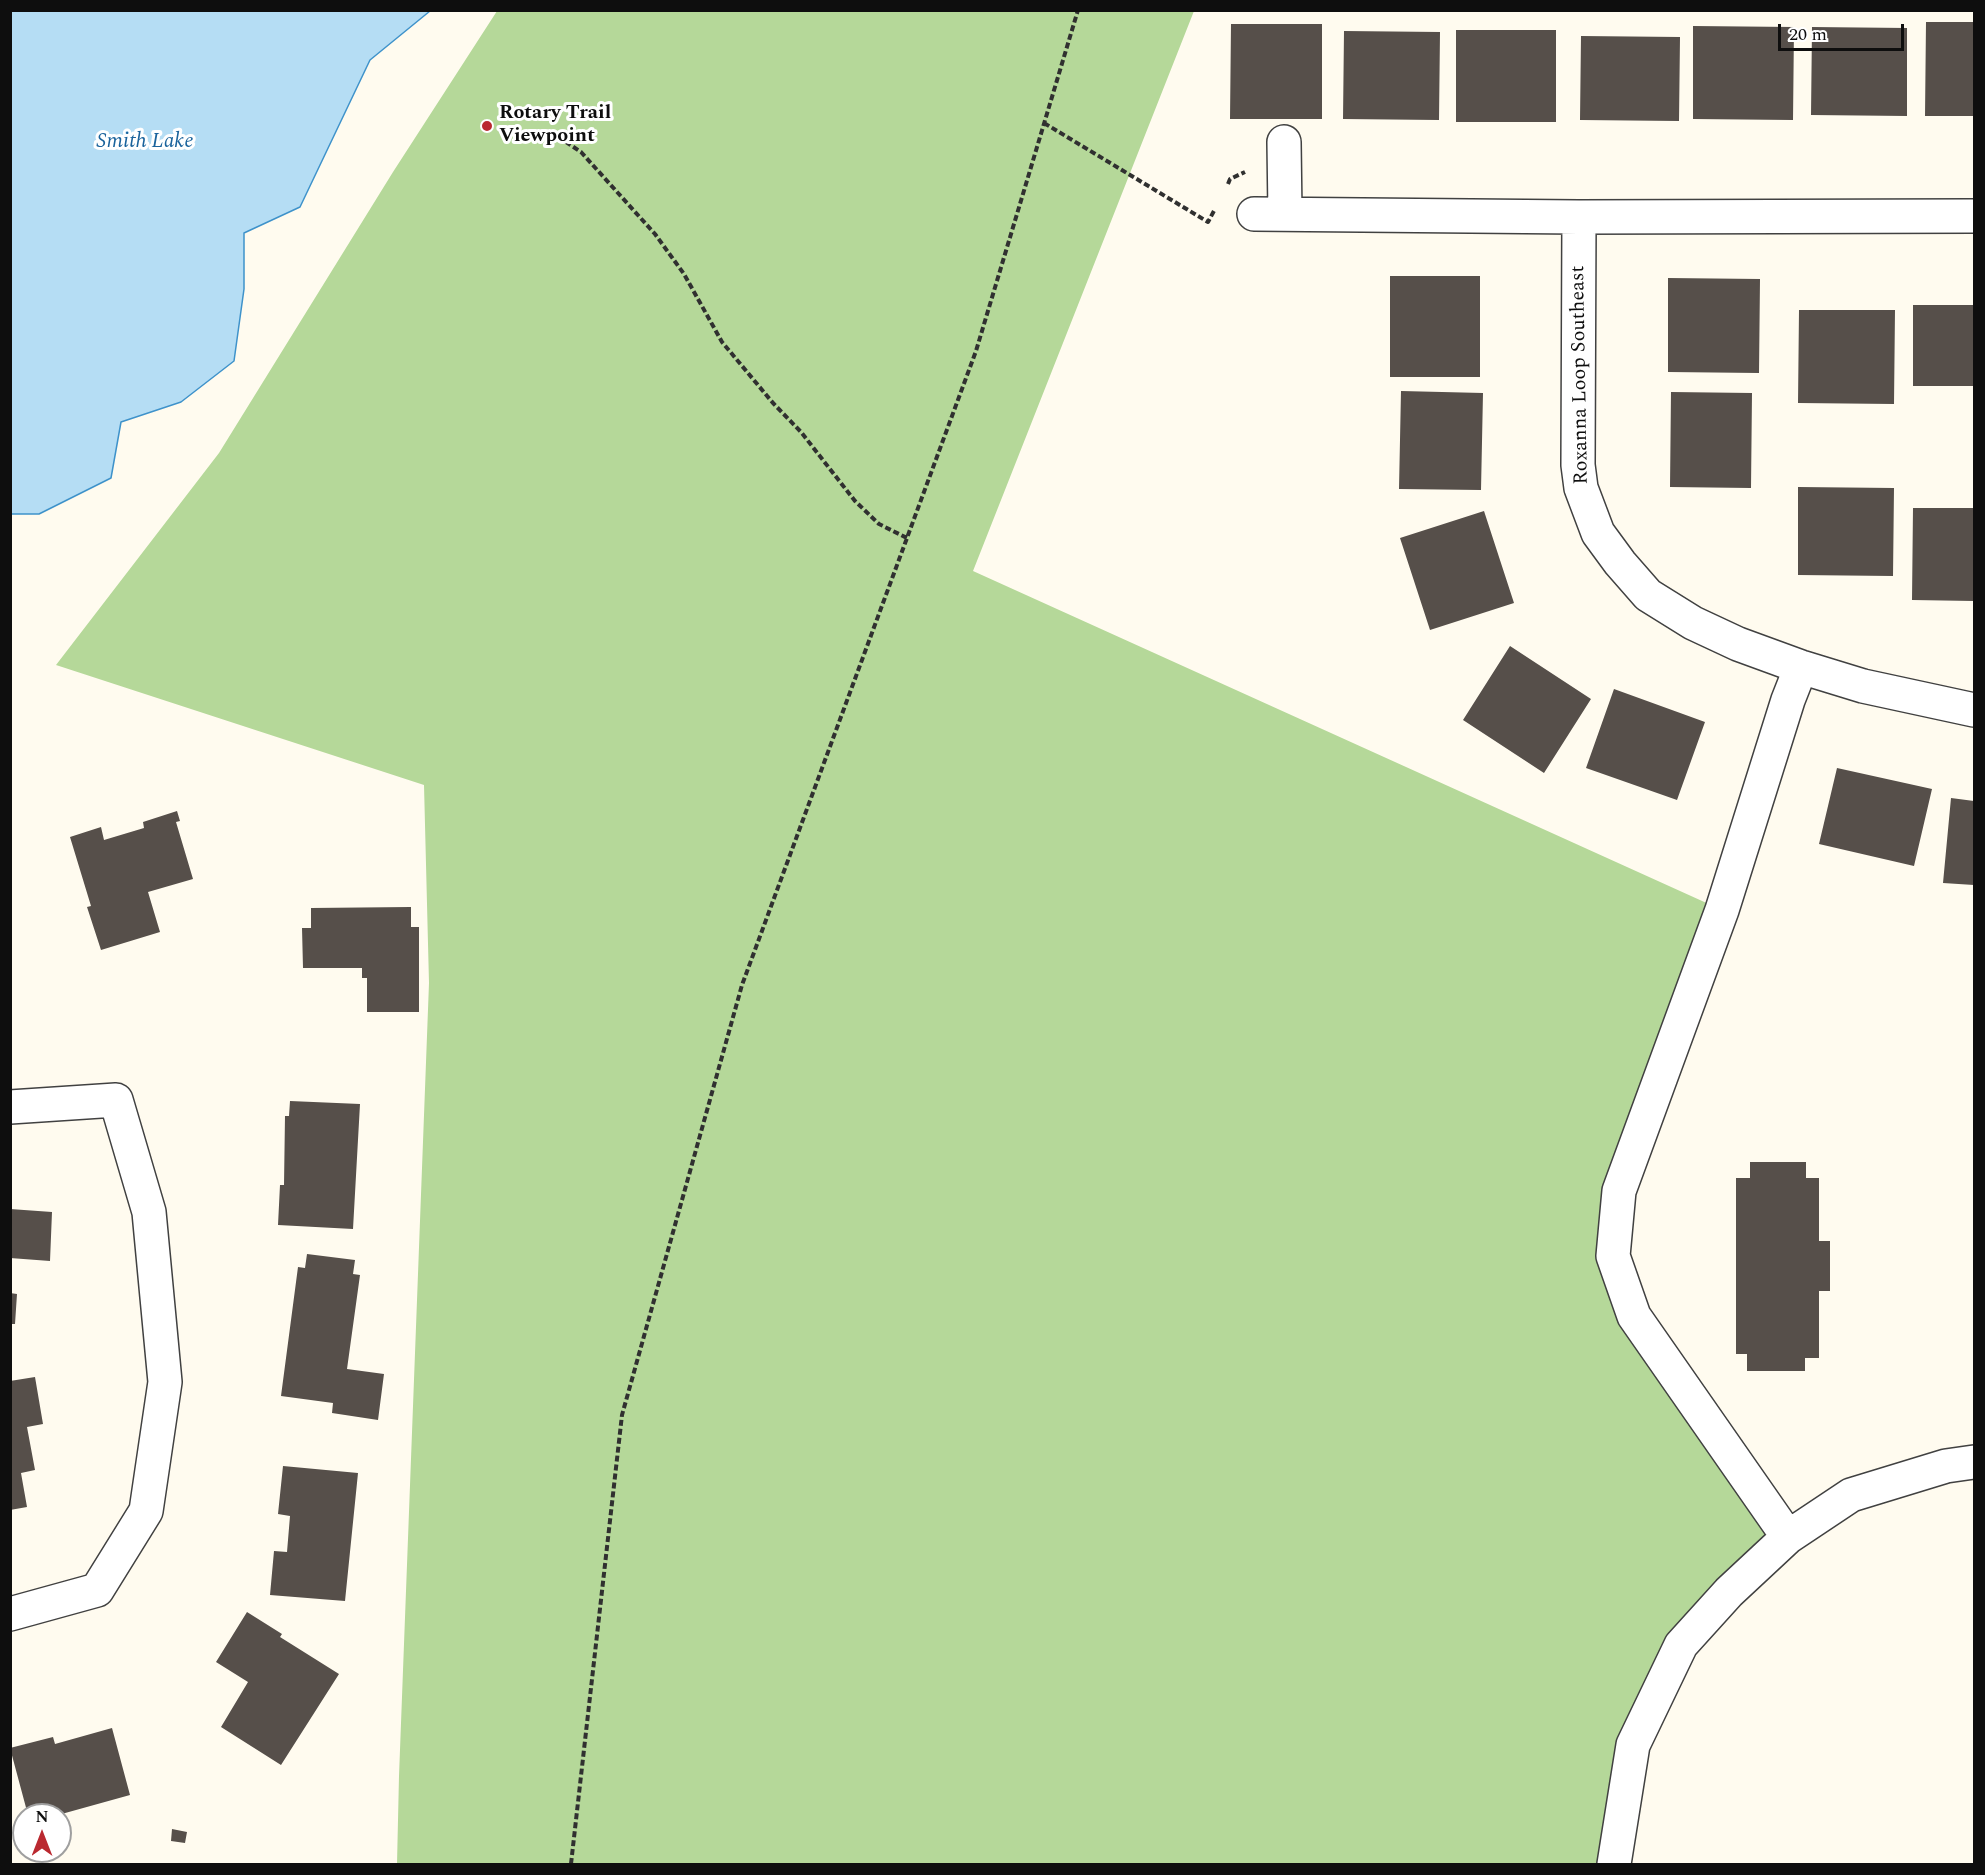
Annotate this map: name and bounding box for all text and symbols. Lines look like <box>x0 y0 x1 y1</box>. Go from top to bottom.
scale bar <box>1781 12 1907 50</box>
text: 20 m <box>1789 21 1827 48</box>
place label: Rotary Trail Viewpoint <box>499 102 611 149</box>
marker: Rotary Trail Viewpoint <box>480 119 494 133</box>
water label: Smith Lake <box>97 130 193 156</box>
street label: Roxanna Loop Southeast <box>1567 265 1595 485</box>
north arrow <box>12 1803 72 1863</box>
text: N <box>35 1805 49 1829</box>

